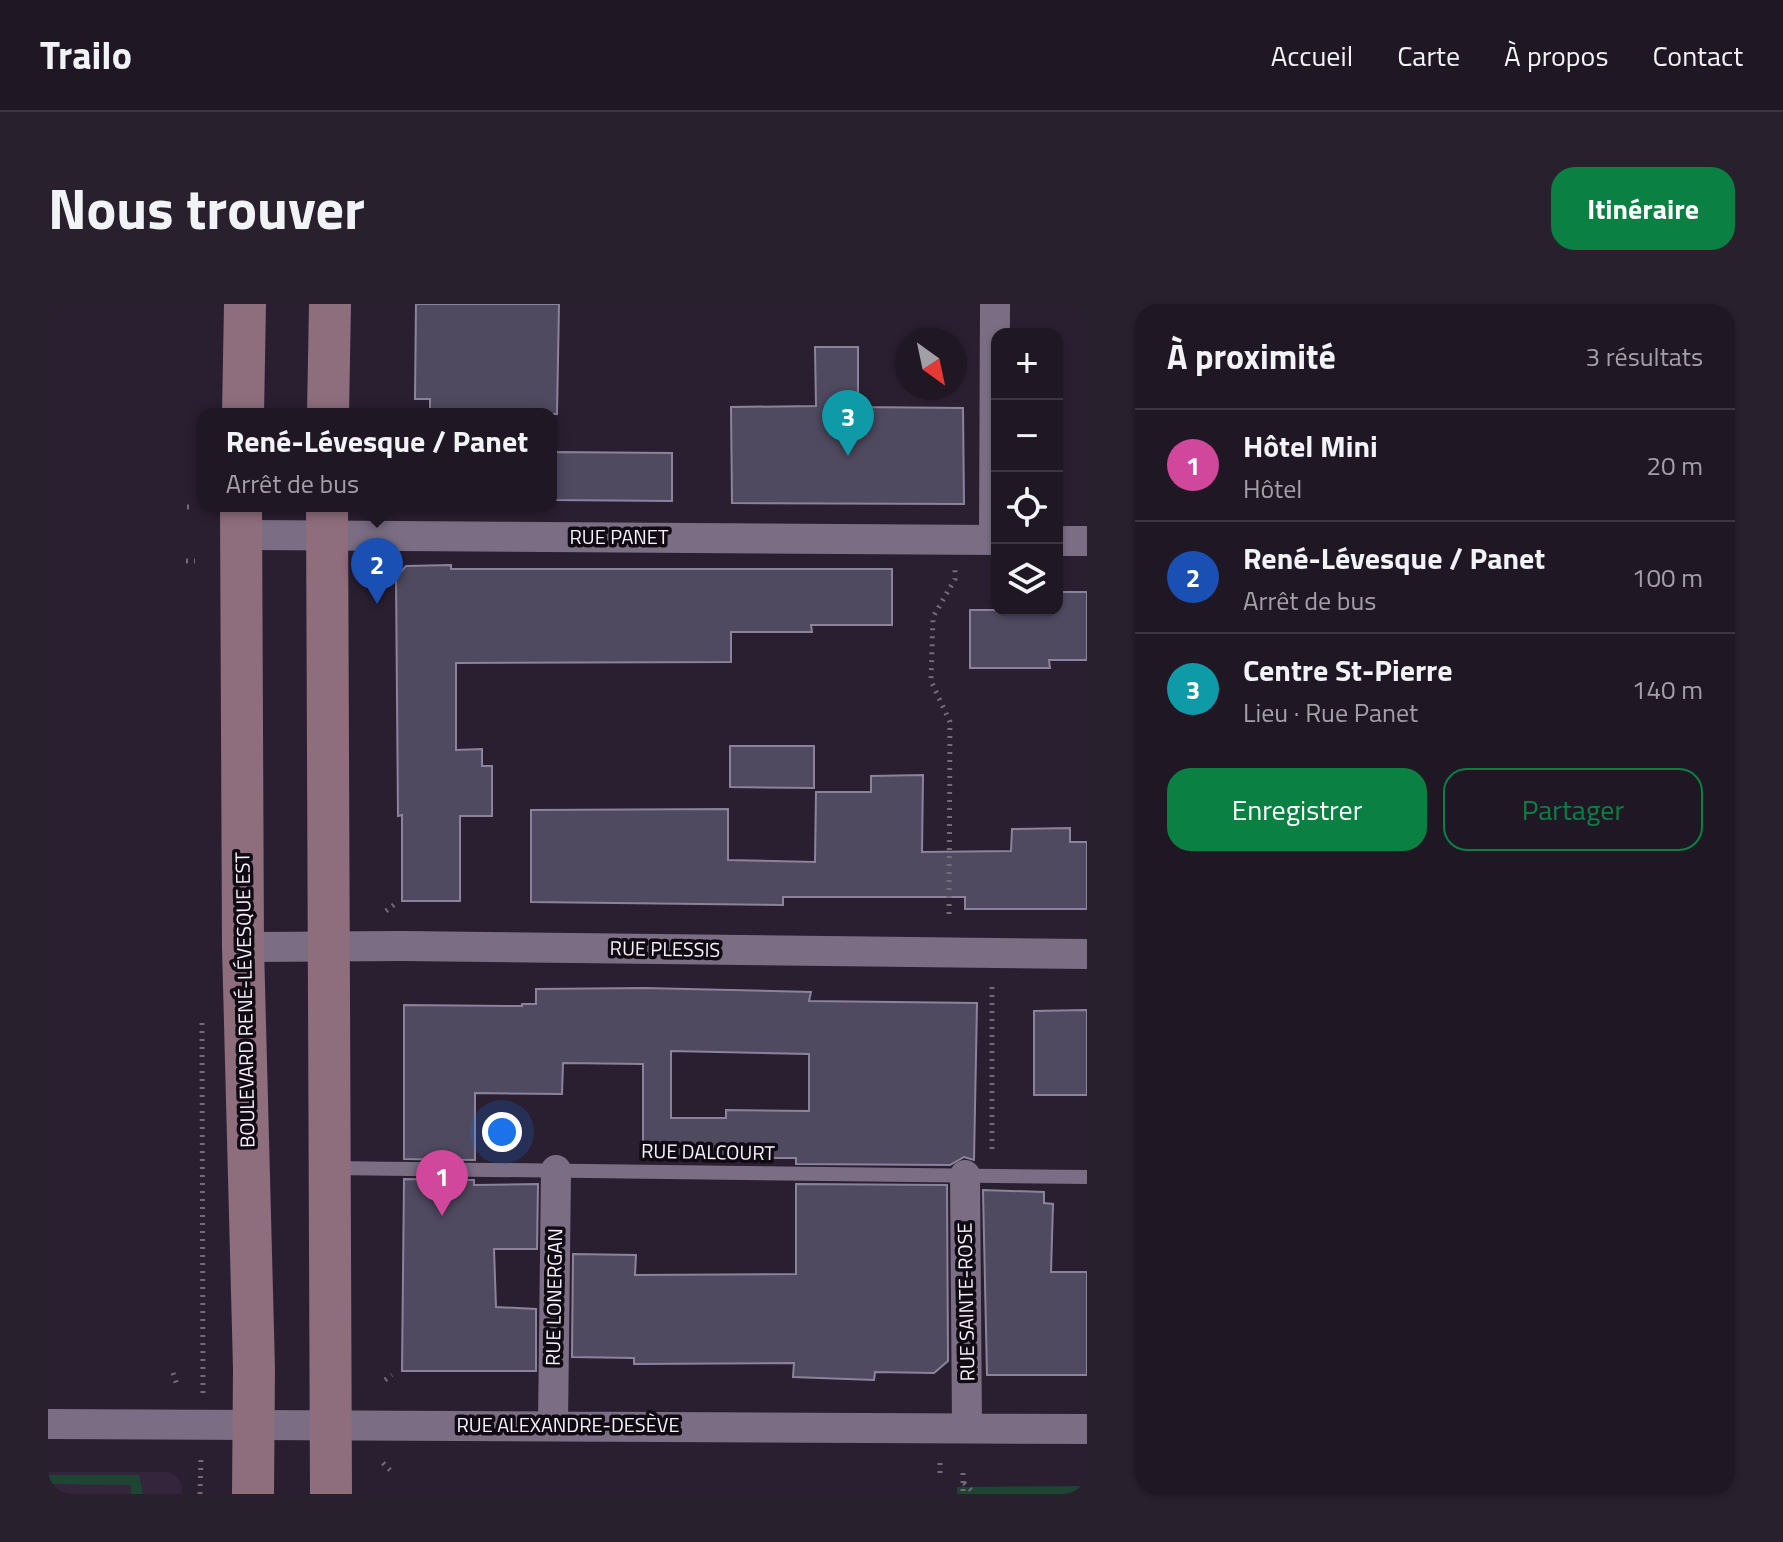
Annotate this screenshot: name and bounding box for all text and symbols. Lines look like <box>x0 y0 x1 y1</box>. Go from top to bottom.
text: Trailo <box>40 26 132 84</box>
text: Accueil <box>1271 34 1353 77</box>
text: Carte <box>1397 34 1460 77</box>
text: À propos <box>1504 34 1608 77</box>
text: Contact <box>1652 34 1743 77</box>
text: Nous trouver <box>48 166 365 251</box>
button: Itinéraire <box>1551 167 1735 250</box>
north arrow <box>895 328 967 400</box>
map controls <box>991 328 1063 616</box>
button: + <box>991 328 1063 400</box>
text: À proximité <box>1167 330 1336 382</box>
text: 3 résultats <box>1586 337 1703 376</box>
pin: 3 <box>822 390 874 456</box>
button: − <box>991 400 1063 472</box>
popup <box>197 408 557 512</box>
text: René-Lévesque / Panet <box>226 418 528 464</box>
text: Hôtel Mini <box>1243 423 1378 469</box>
text: 1 <box>1186 446 1200 485</box>
text: 20 m <box>1646 446 1703 485</box>
text: Arrêt de bus <box>226 464 359 503</box>
text: Hôtel <box>1243 469 1302 508</box>
button: locate <box>991 472 1063 544</box>
street label: RUE PANET <box>570 521 669 552</box>
text: René-Lévesque / Panet <box>1243 535 1545 581</box>
pin: 2 <box>351 538 403 604</box>
button: layers <box>991 544 1063 616</box>
text: 2 <box>1186 558 1200 597</box>
text: 100 m <box>1632 558 1703 597</box>
text: Arrêt de bus <box>1243 581 1376 620</box>
text: Centre St-Pierre <box>1243 647 1453 693</box>
text: 3 <box>1186 670 1200 709</box>
text: 140 m <box>1632 670 1703 709</box>
text: Lieu · Rue Panet <box>1243 693 1418 732</box>
button: Enregistrer <box>1167 768 1427 851</box>
button: Partager <box>1443 768 1703 851</box>
street label: BOULEVARD RENÉ-LÉVESQUE EST <box>226 851 263 1148</box>
street label: RUE PLESSIS <box>609 932 721 965</box>
your location <box>482 1112 522 1152</box>
street label: RUE DALCOURT <box>641 1135 776 1168</box>
pin: 1 <box>416 1150 468 1216</box>
street label: RUE SAINTE-ROSE <box>949 1222 982 1382</box>
street label: RUE LONERGAN <box>537 1228 570 1366</box>
street label: RUE ALEXANDRE-DESÈVE <box>457 1409 679 1440</box>

